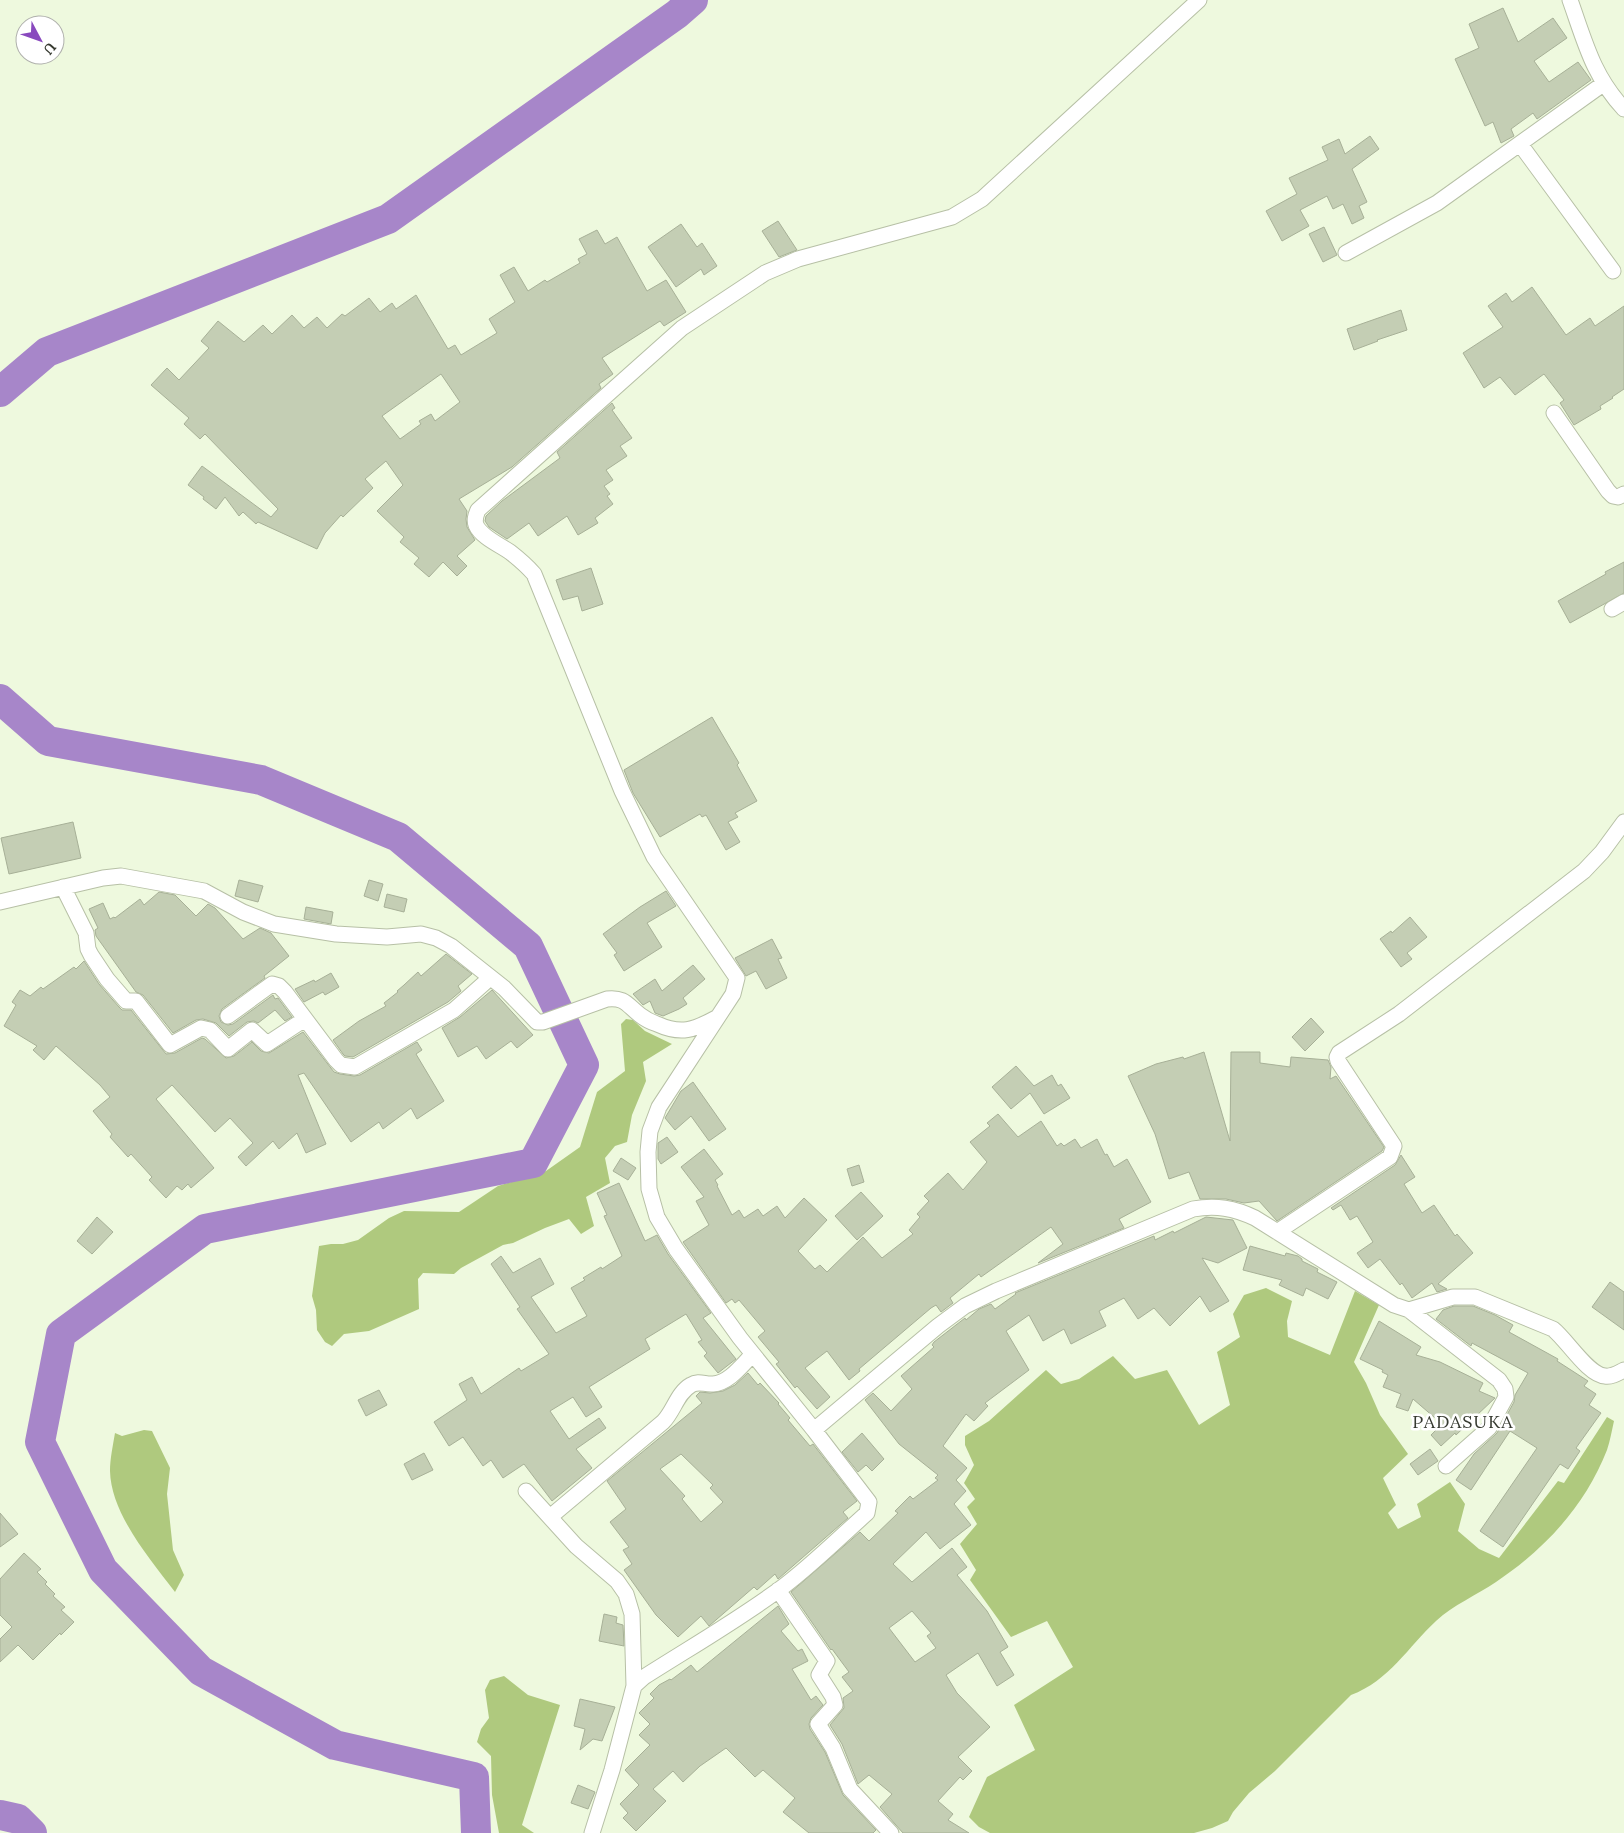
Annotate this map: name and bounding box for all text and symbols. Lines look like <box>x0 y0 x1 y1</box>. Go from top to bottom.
north arrow <box>15 15 65 65</box>
text: U <box>39 39 60 59</box>
district label: PADASUKA <box>1412 1410 1514 1433</box>

